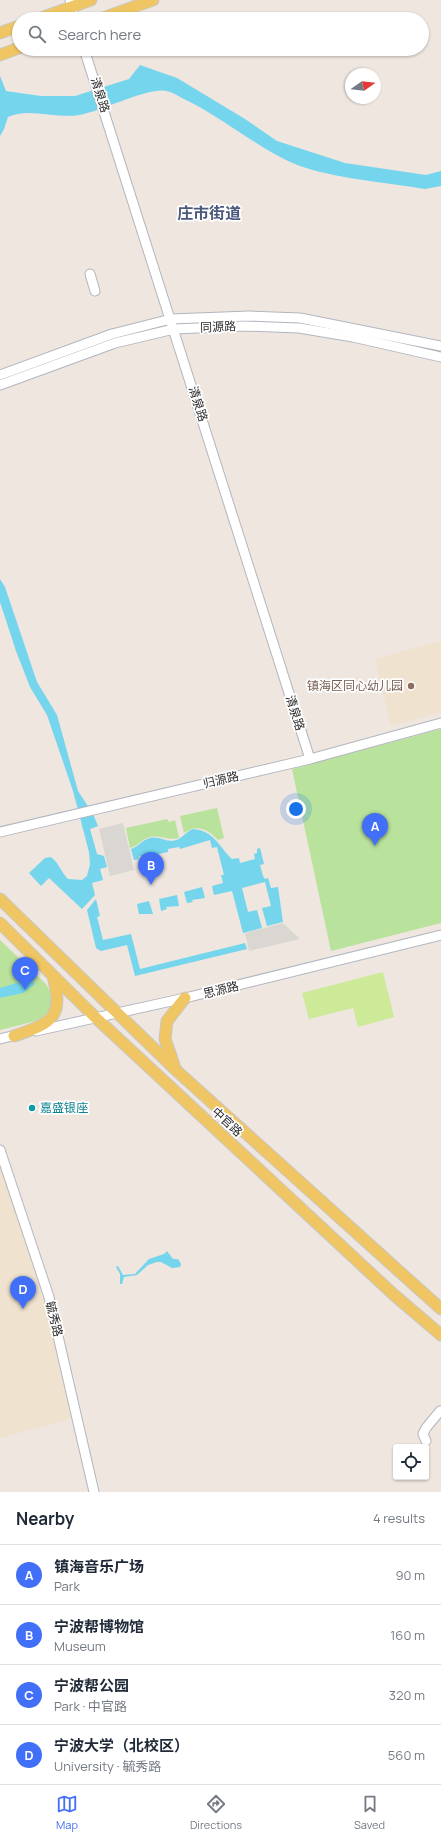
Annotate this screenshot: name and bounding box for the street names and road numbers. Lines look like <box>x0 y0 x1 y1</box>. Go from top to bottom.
street label: 清泉路 <box>87 75 114 115</box>
street label: 同源路 <box>200 317 236 336</box>
street label: 清泉路 <box>185 384 212 424</box>
street label: 清泉路 <box>282 693 309 733</box>
street label: 归源路 <box>201 767 240 792</box>
street label: 思源路 <box>201 977 240 1002</box>
street label: 中官路 <box>208 1103 246 1140</box>
street label: 毓秀路 <box>42 1299 67 1338</box>

